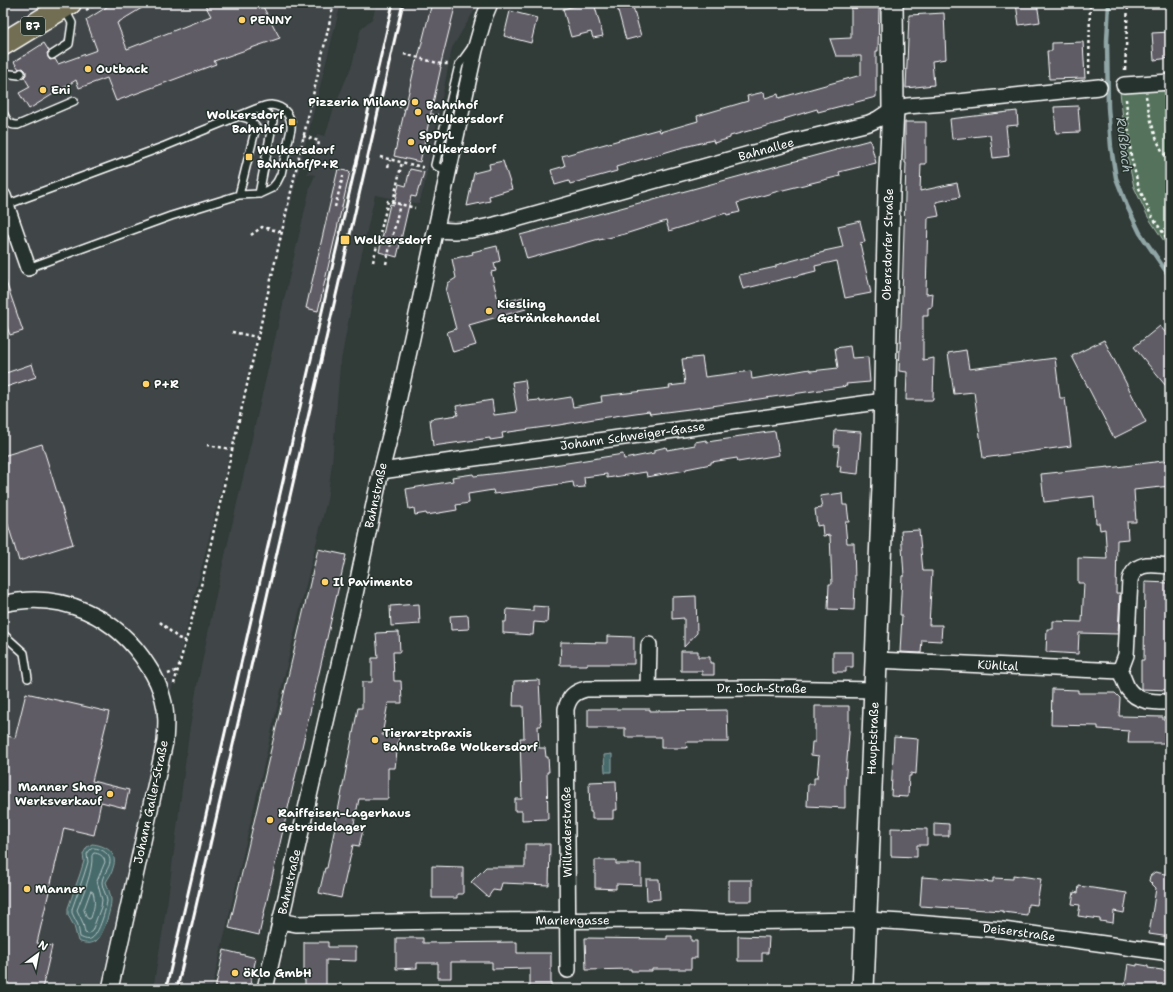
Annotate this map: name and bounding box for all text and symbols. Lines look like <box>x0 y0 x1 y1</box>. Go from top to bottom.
place label: PENNY <box>250 12 292 28</box>
marker: PENNY <box>237 15 247 25</box>
road number: B7 <box>21 17 45 35</box>
place label: Outback <box>96 61 148 77</box>
marker: Outback <box>83 64 93 74</box>
place label: Eni <box>51 82 71 98</box>
marker: Eni <box>38 85 48 95</box>
place label: Pizzeria Milano <box>308 94 407 110</box>
marker: Pizzeria Milano <box>410 97 420 107</box>
place label: Bahnhof Wolkersdorf <box>426 97 504 127</box>
place label: Wolkersdorf Bahnhof <box>206 107 284 137</box>
marker: Bahnhof Wolkersdorf <box>413 107 423 117</box>
marker: Wolkersdorf Bahnhof <box>287 117 297 127</box>
water label: Rußbach <box>1112 117 1136 173</box>
place label: SpDrL Wolkersdorf <box>419 127 497 157</box>
street label: Bahnallee <box>736 134 796 165</box>
marker: SpDrL Wolkersdorf <box>406 137 416 147</box>
place label: Wolkersdorf Bahnhof/P+R <box>257 142 338 172</box>
marker: Wolkersdorf Bahnhof/P+R <box>244 152 254 162</box>
street label: Obersdorfer Straße <box>879 188 897 301</box>
place label: Wolkersdorf <box>354 232 432 248</box>
marker: Wolkersdorf <box>339 234 351 246</box>
place label: Kiesling Getränkehandel <box>497 296 600 326</box>
marker: Kiesling Getränkehandel <box>484 306 494 316</box>
place label: P+R <box>154 376 179 392</box>
marker: P+R <box>141 379 151 389</box>
street label: Johann Schweiger-Gasse <box>559 418 706 454</box>
street label: Bahnstraße <box>361 460 391 530</box>
place label: Il Pavimento <box>333 574 413 590</box>
marker: Il Pavimento <box>320 577 330 587</box>
street label: Kühltal <box>977 657 1019 674</box>
street label: Dr. Joch-Straße <box>717 680 807 697</box>
street label: Hauptstraße <box>864 701 882 775</box>
place label: Tierarztpraxis Bahnstraße Wolkersdorf <box>383 725 538 755</box>
marker: Tierarztpraxis Bahnstraße Wolkersdorf <box>370 735 380 745</box>
street label: Johann Galler-Straße <box>130 738 172 865</box>
place label: Manner Shop Werksverkauf <box>15 779 102 809</box>
street label: Willraderstraße <box>558 786 576 878</box>
marker: Manner Shop Werksverkauf <box>105 789 115 799</box>
place label: Raiffeisen-Lagerhaus Getreidelager <box>278 805 411 835</box>
marker: Raiffeisen-Lagerhaus Getreidelager <box>265 815 275 825</box>
street label: Bahnstraße <box>274 847 305 916</box>
place label: Manner <box>35 881 86 897</box>
marker: Manner <box>22 884 32 894</box>
street label: Mariengasse <box>536 912 610 929</box>
street label: Deiserstraße <box>982 920 1057 945</box>
north arrow <box>18 934 58 974</box>
text: N <box>35 937 51 955</box>
place label: öKlo GmbH <box>243 965 312 981</box>
marker: öKlo GmbH <box>230 968 240 978</box>

